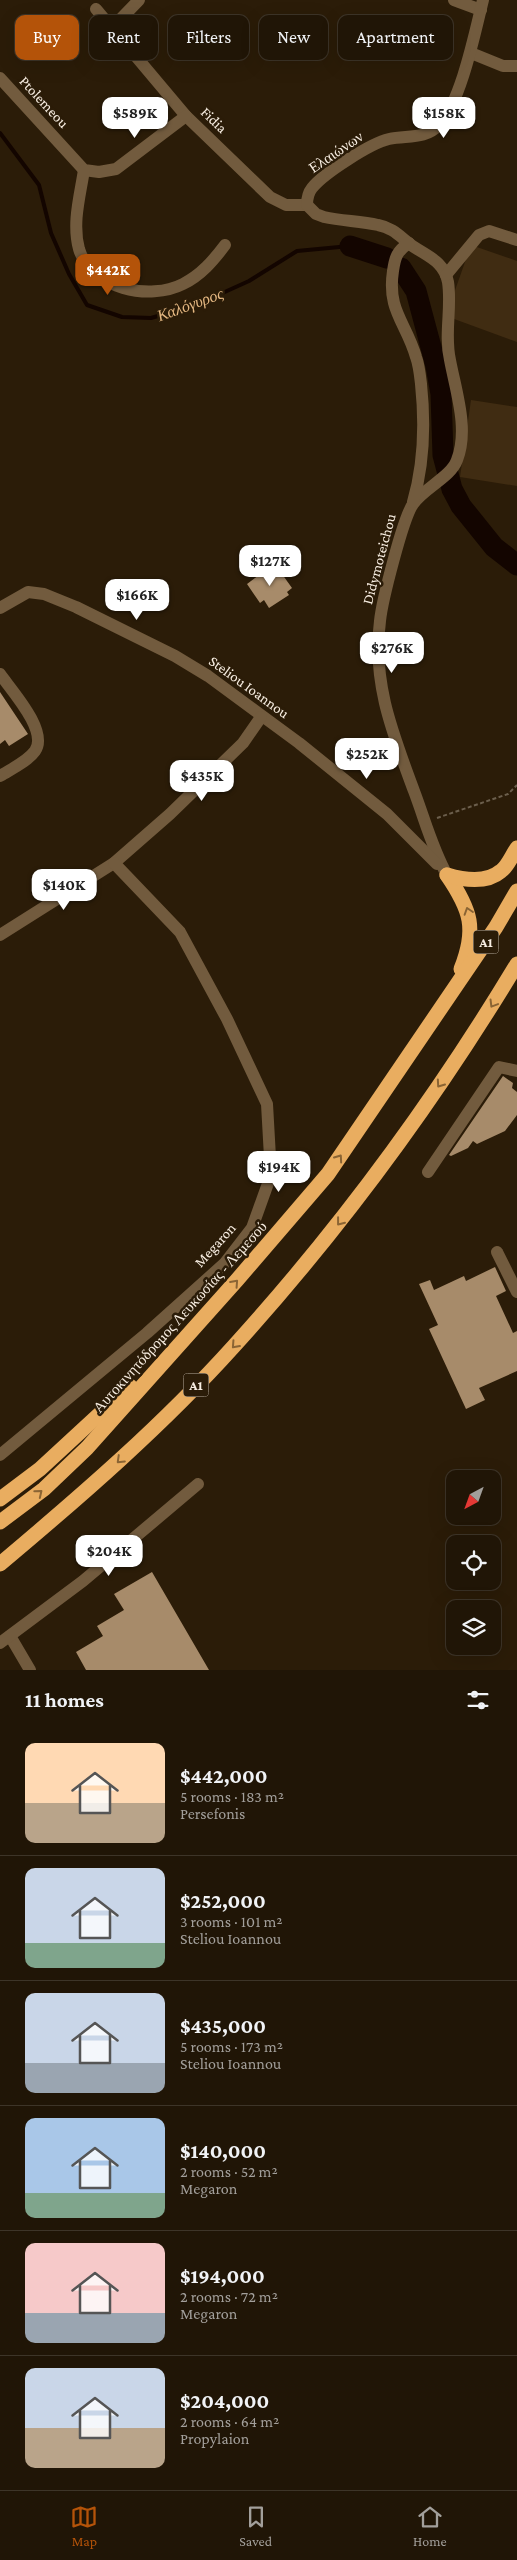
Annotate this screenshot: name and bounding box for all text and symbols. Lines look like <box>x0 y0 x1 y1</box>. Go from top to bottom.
chip: Buy <box>15 15 79 60</box>
chip: Rent <box>89 15 158 60</box>
chip: Filters <box>168 15 249 60</box>
chip: New <box>259 15 328 60</box>
chip: Apartment <box>338 15 453 60</box>
street label: Ptolemeou <box>16 73 72 131</box>
pin: $589K <box>100 96 170 139</box>
pin: $158K <box>409 96 479 139</box>
text: $589K <box>113 104 157 121</box>
street label: Fidia <box>198 104 230 136</box>
text: $158K <box>423 104 465 121</box>
street label: Ελαιώνων <box>306 128 366 176</box>
pin: $442K <box>73 254 143 296</box>
text: $442K <box>86 261 130 278</box>
water label: Καλόγυρος <box>154 284 226 326</box>
street label: Didymoteichou <box>359 512 400 606</box>
pin: $127K <box>235 544 305 587</box>
text: $127K <box>250 552 290 569</box>
pin: $166K <box>102 578 172 621</box>
text: $166K <box>116 586 158 603</box>
pin: $276K <box>357 632 427 674</box>
text: $276K <box>371 639 413 656</box>
street label: Steliou Ioannou <box>206 653 292 721</box>
pin: $252K <box>332 738 402 780</box>
text: $252K <box>346 745 388 762</box>
pin: $435K <box>167 760 237 802</box>
text: $435K <box>181 767 223 784</box>
pin: $140K <box>29 868 99 911</box>
text: $140K <box>43 876 85 893</box>
one-way arrow <box>463 907 473 916</box>
road number: A1 <box>474 930 498 954</box>
one-way arrow <box>489 999 499 1008</box>
one-way arrow <box>437 1078 446 1088</box>
pin: $194K <box>244 1150 314 1193</box>
one-way arrow <box>333 1154 342 1164</box>
text: $194K <box>258 1158 300 1175</box>
one-way arrow <box>337 1216 346 1225</box>
street label: Αυτοκινητόδρομος Λευκωσίας - Λεμεσού <box>90 1218 271 1416</box>
street label: Megaron <box>191 1220 240 1271</box>
one-way arrow <box>229 1279 238 1288</box>
one-way arrow <box>232 1340 241 1349</box>
road number: A1 <box>184 1374 208 1396</box>
one-way arrow <box>116 1454 125 1463</box>
north arrow <box>446 1470 501 1525</box>
map controls <box>446 1470 501 1655</box>
one-way arrow <box>33 1489 42 1498</box>
pin: $204K <box>74 1534 144 1577</box>
button: locate <box>446 1535 501 1590</box>
text: $204K <box>87 1542 131 1559</box>
button: layers <box>446 1600 501 1655</box>
icon: filters <box>464 1686 492 1714</box>
text: 11 homes <box>25 1688 104 1712</box>
icon: home <box>65 1763 125 1823</box>
text: $442,000 <box>180 1764 268 1788</box>
text: 5 rooms · 183 m² <box>180 1788 284 1805</box>
text: Persefonis <box>180 1805 245 1822</box>
icon: home <box>65 1888 125 1948</box>
text: $252,000 <box>180 1889 266 1913</box>
text: 3 rooms · 101 m² <box>180 1913 283 1930</box>
text: Steliou Ioannou <box>180 1930 281 1947</box>
icon: home <box>65 2013 125 2073</box>
text: $435,000 <box>180 2014 266 2038</box>
text: 5 rooms · 173 m² <box>180 2038 283 2055</box>
text: Steliou Ioannou <box>180 2055 281 2072</box>
icon: home <box>65 2138 125 2198</box>
text: $140,000 <box>180 2139 266 2163</box>
text: 2 rooms · 52 m² <box>180 2163 278 2180</box>
text: Megaron <box>180 2180 237 2197</box>
icon: home <box>65 2263 125 2323</box>
text: $194,000 <box>180 2264 265 2288</box>
text: 2 rooms · 72 m² <box>180 2288 278 2305</box>
text: Megaron <box>180 2305 237 2322</box>
icon: home <box>65 2388 125 2448</box>
text: $204,000 <box>180 2389 269 2413</box>
text: 2 rooms · 64 m² <box>180 2413 279 2430</box>
text: Propylaion <box>180 2430 249 2447</box>
tab: Map <box>70 2503 98 2549</box>
tab: Saved <box>239 2503 272 2549</box>
tab: Home <box>413 2503 447 2549</box>

